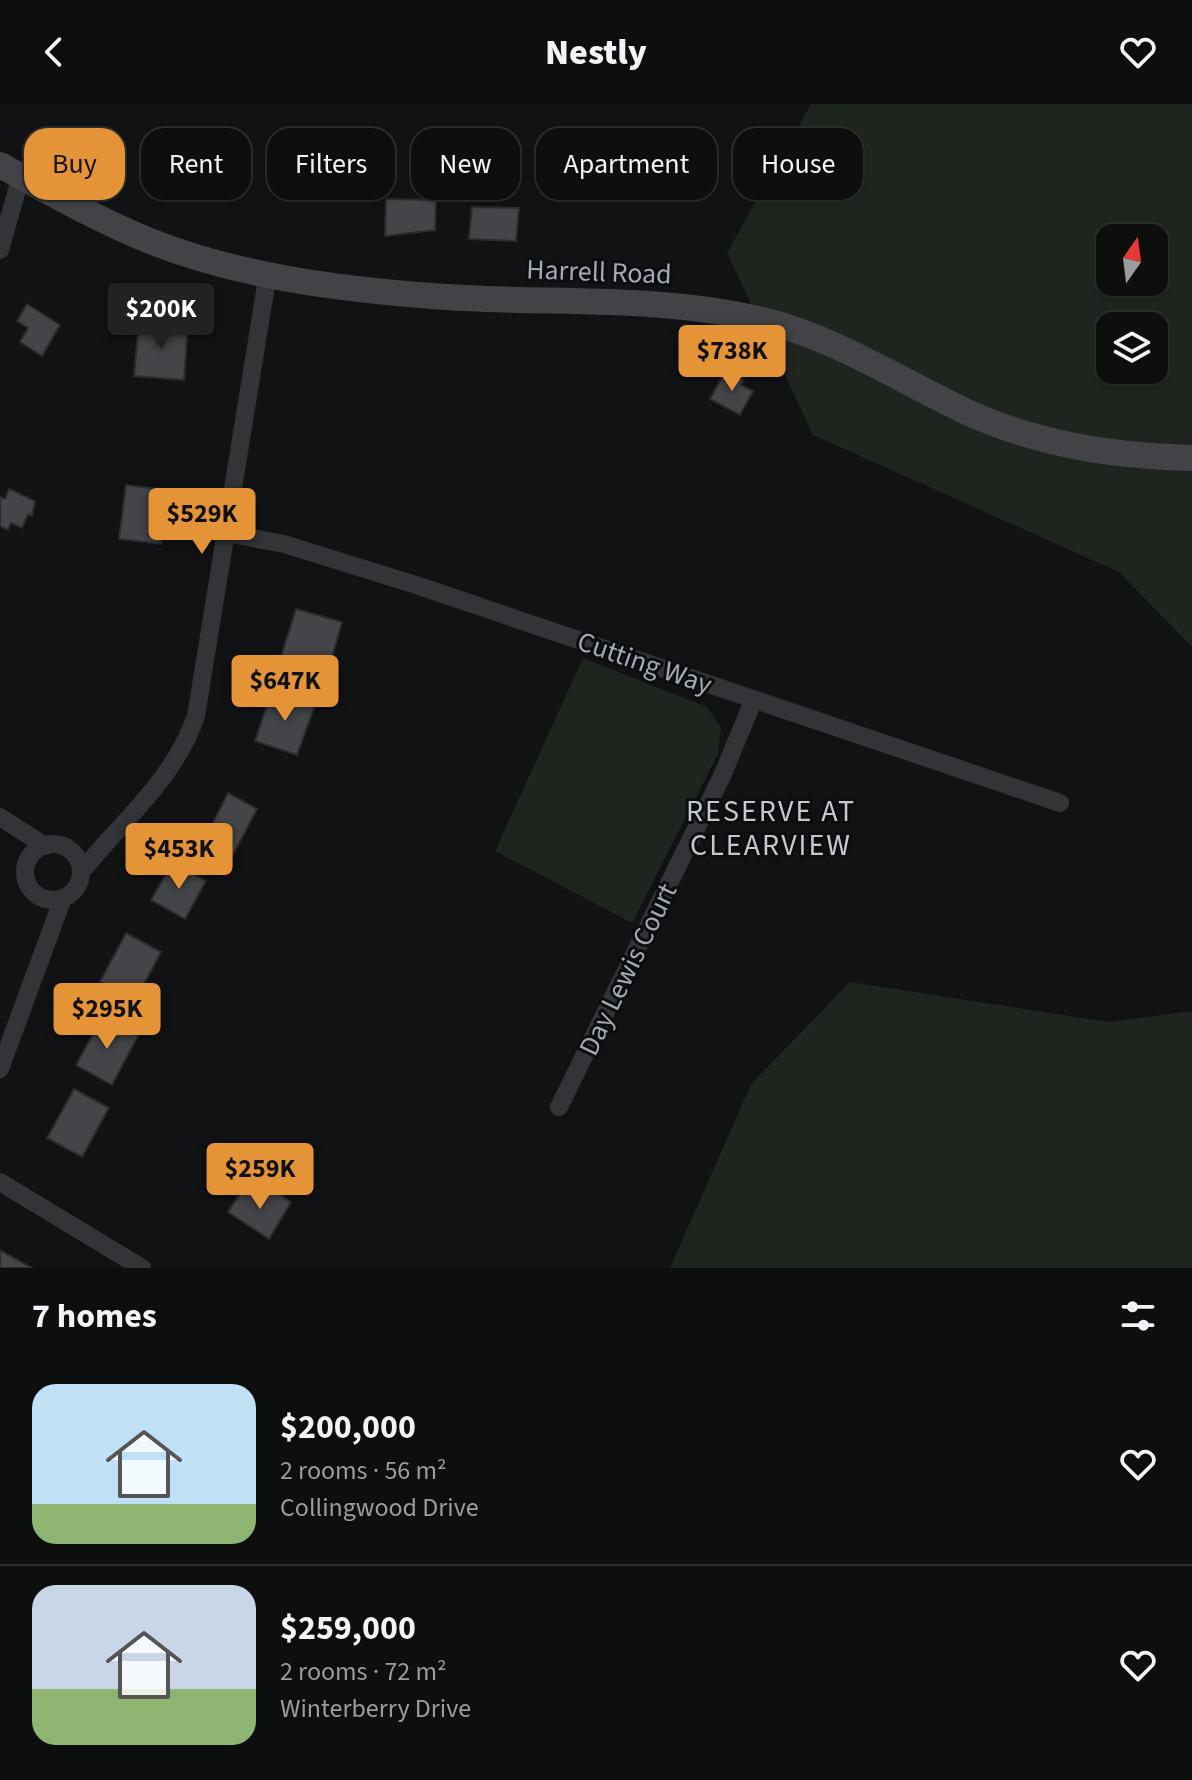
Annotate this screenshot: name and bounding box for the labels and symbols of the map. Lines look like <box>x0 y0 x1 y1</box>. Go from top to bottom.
north arrow <box>1096 224 1168 296</box>
street label: Harrell Road <box>526 249 672 295</box>
pin: $200K <box>105 283 217 351</box>
pin: $738K <box>676 325 788 393</box>
pin: $529K <box>146 488 258 556</box>
street label: Cutting Way <box>572 621 717 705</box>
pin: $647K <box>229 655 341 723</box>
district label: RESERVE AT CLEARVIEW <box>686 790 856 867</box>
pin: $453K <box>123 823 235 891</box>
street label: Day Lewis Court <box>569 876 687 1062</box>
pin: $295K <box>51 983 163 1051</box>
pin: $259K <box>204 1143 316 1211</box>

